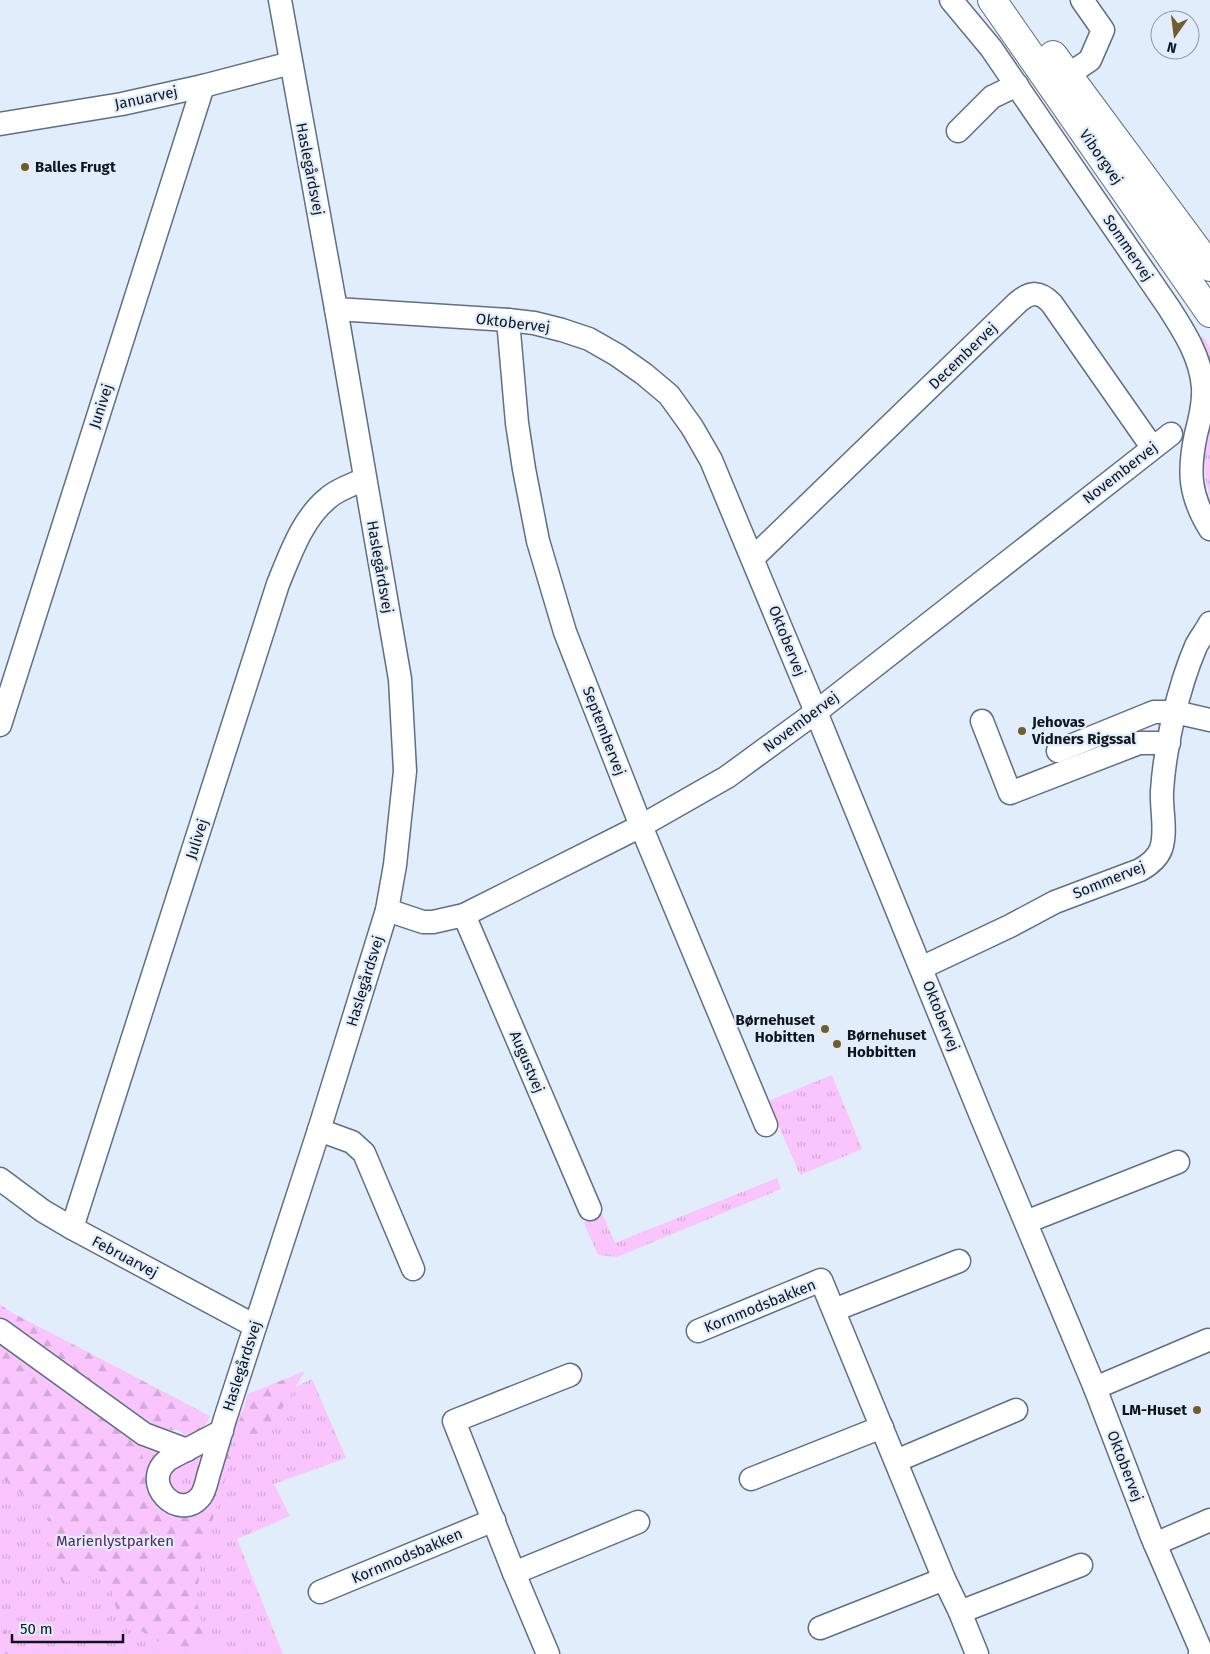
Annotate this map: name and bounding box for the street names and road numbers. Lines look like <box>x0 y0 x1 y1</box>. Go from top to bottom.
street label: Januarvej <box>113 83 179 113</box>
street label: Haslegårdsvej <box>292 121 328 217</box>
street label: Viborgvej <box>1075 126 1127 188</box>
street label: Sommervej <box>1099 211 1157 285</box>
street label: Oktobervej <box>475 310 551 336</box>
street label: Decembervej <box>925 319 1001 393</box>
street label: Junivej <box>85 381 117 431</box>
street label: Novembervej <box>1079 438 1161 508</box>
street label: Haslegårdsvej <box>363 519 397 615</box>
street label: Oktobervej <box>765 603 809 679</box>
street label: Septembervej <box>579 684 629 778</box>
street label: Novembervej <box>760 688 842 756</box>
street label: Julivej <box>182 816 212 862</box>
street label: Sommervej <box>1070 857 1148 903</box>
street label: Haslegårdsvej <box>343 933 387 1029</box>
street label: Oktobervej <box>919 978 963 1054</box>
street label: Augustvej <box>506 1028 548 1096</box>
street label: Februarvej <box>89 1232 161 1282</box>
street label: Kornmodsbakken <box>702 1275 818 1337</box>
street label: Haslegårdsvej <box>219 1318 265 1414</box>
street label: Oktobervej <box>1103 1428 1147 1504</box>
street label: Kornmodsbakken <box>349 1525 465 1587</box>

